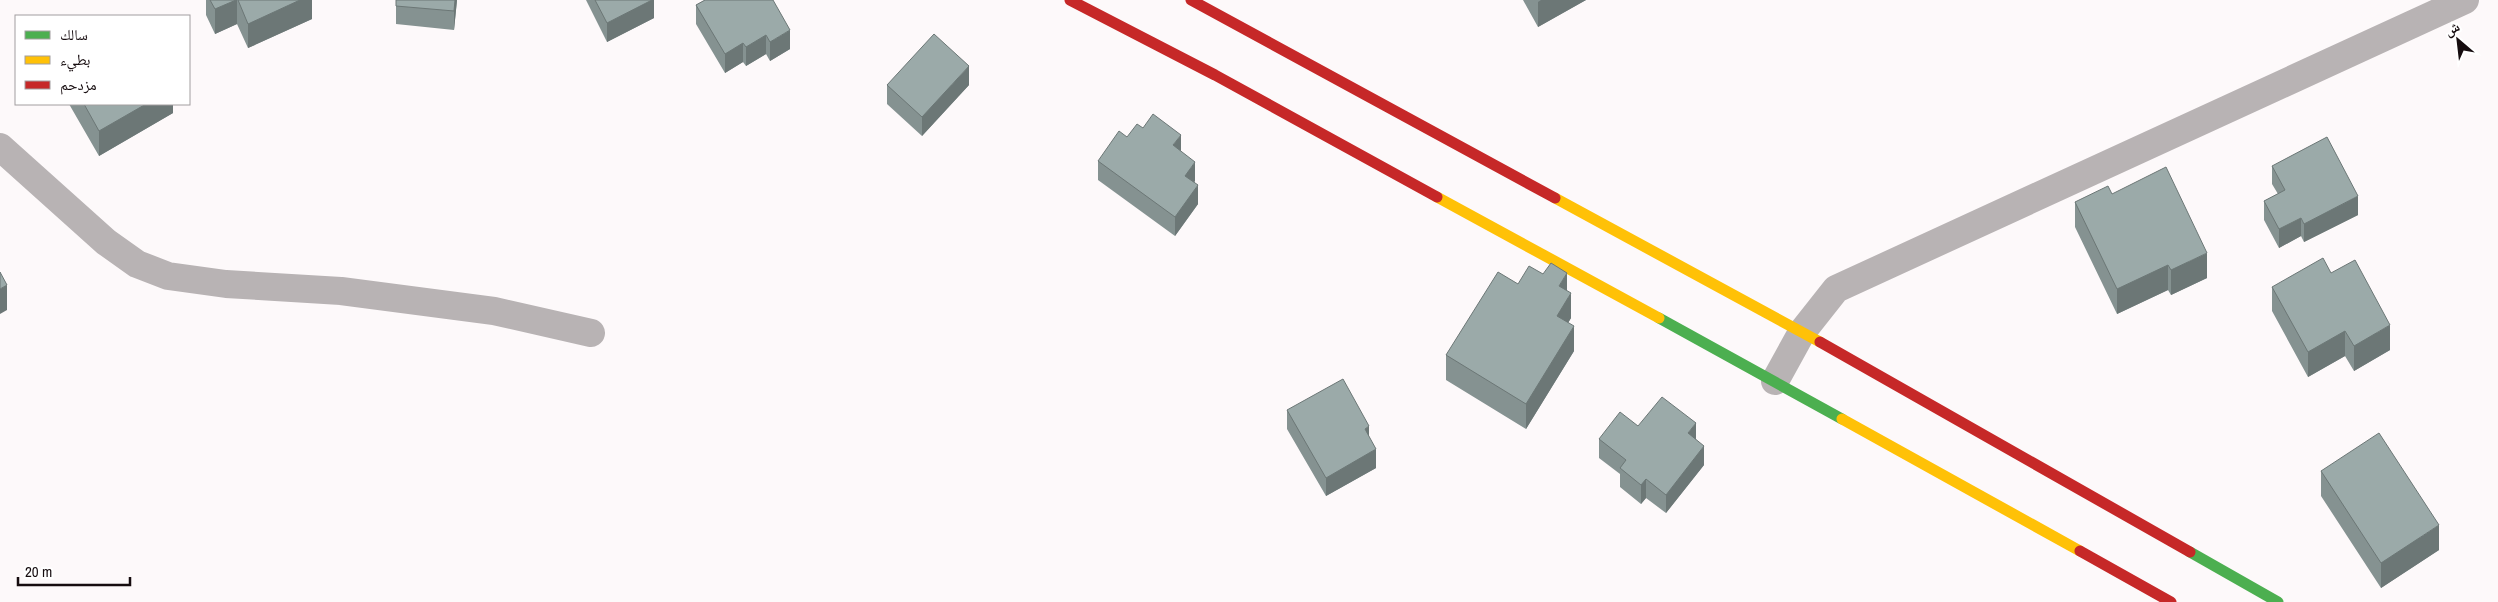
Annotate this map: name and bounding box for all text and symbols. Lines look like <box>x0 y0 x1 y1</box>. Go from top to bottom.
legend <box>15 15 190 105</box>
north arrow <box>2433 15 2483 65</box>
text: ش <box>2441 17 2463 40</box>
text: سالك <box>60 24 88 45</box>
text: بطيء <box>60 49 90 72</box>
text: مزدحم <box>60 74 97 95</box>
scale bar <box>18 554 130 586</box>
text: 20 m <box>25 561 52 582</box>

